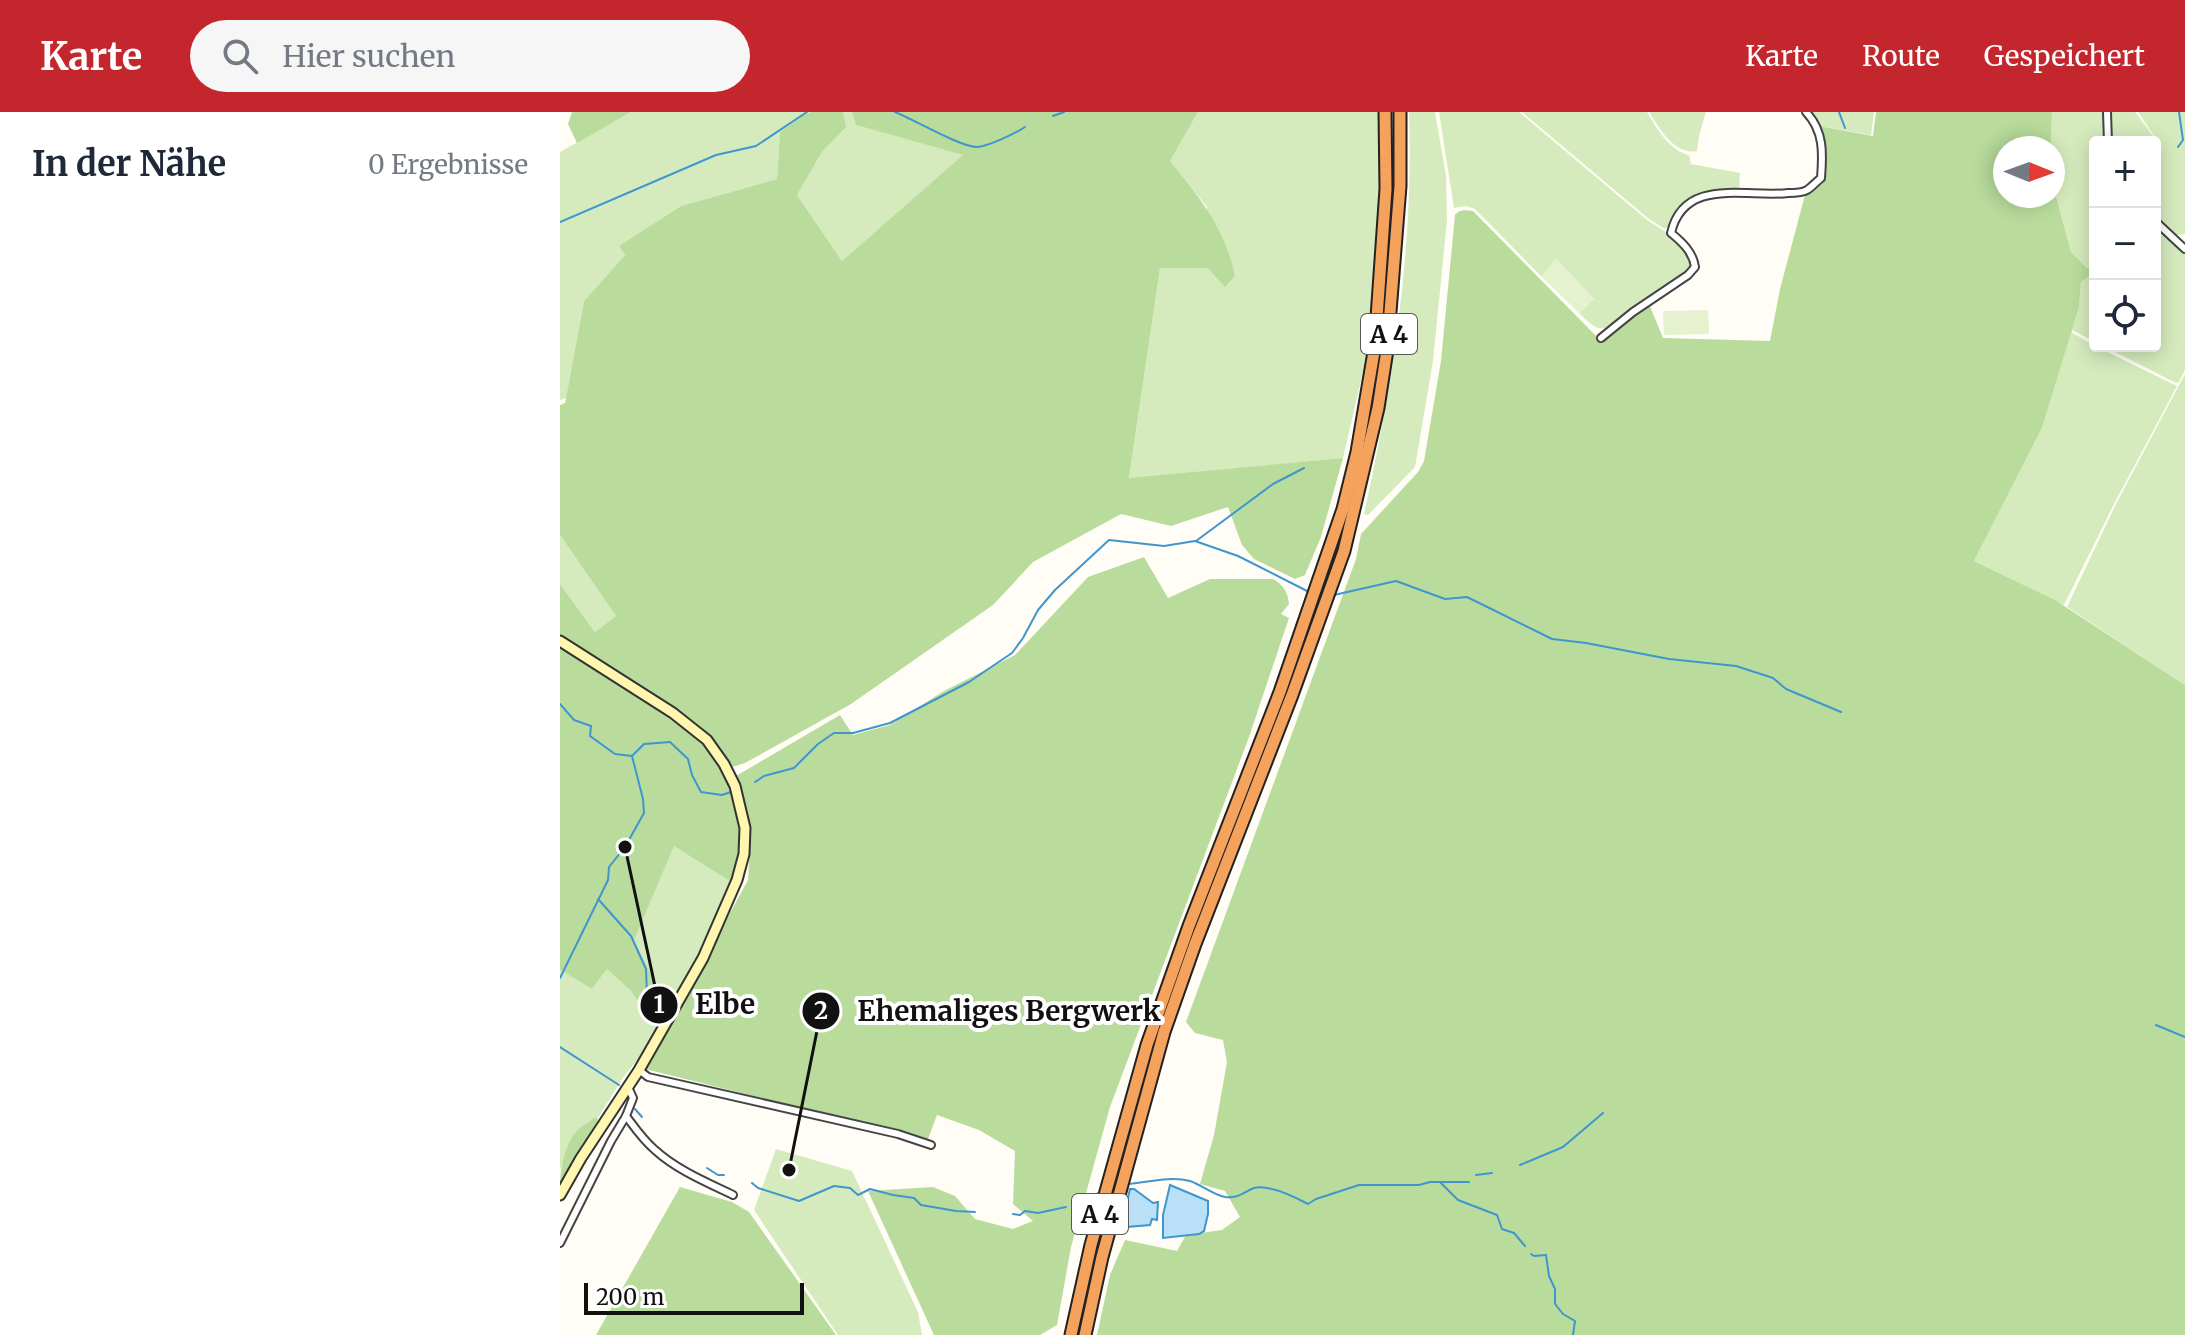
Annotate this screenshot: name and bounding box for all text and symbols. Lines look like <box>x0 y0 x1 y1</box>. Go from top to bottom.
search box <box>190 20 750 92</box>
text: Karte <box>40 33 142 80</box>
icon: search <box>218 34 262 78</box>
text: Hier suchen <box>282 37 455 75</box>
text: Karte <box>1745 38 1818 74</box>
text: Route <box>1862 38 1940 74</box>
text: Gespeichert <box>1984 38 2145 74</box>
north arrow <box>1993 136 2065 208</box>
map controls <box>2089 136 2161 352</box>
button: + <box>2089 136 2161 208</box>
text: In der Nähe <box>32 143 226 185</box>
text: 0 Ergebnisse <box>368 148 528 181</box>
button: − <box>2089 208 2161 280</box>
button: locate <box>2089 280 2161 352</box>
road number: A 4 <box>1361 314 1417 354</box>
callout: Elbe <box>639 979 771 1031</box>
callout: Ehemaliges Bergwerk <box>801 985 1176 1037</box>
text: Elbe <box>695 986 755 1022</box>
text: 1 <box>653 989 665 1020</box>
text: Ehemaliges Bergwerk <box>857 993 1162 1029</box>
text: 2 <box>814 995 828 1026</box>
road number: A 4 <box>1072 1194 1128 1234</box>
scale bar <box>584 1279 804 1315</box>
text: 200 m <box>596 1283 664 1311</box>

